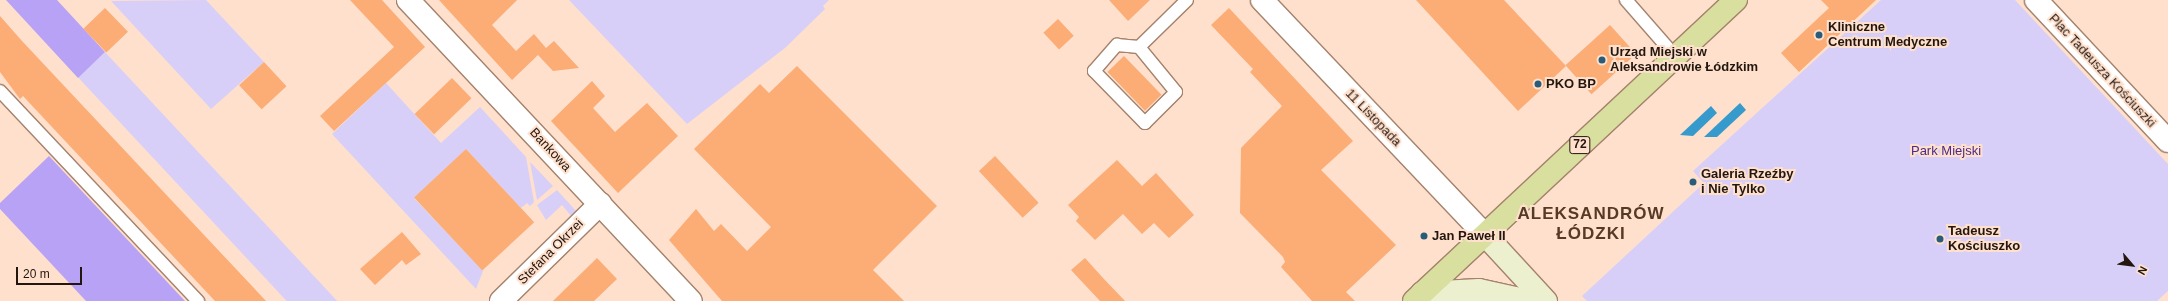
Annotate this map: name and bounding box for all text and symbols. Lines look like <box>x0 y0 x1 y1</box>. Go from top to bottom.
street label: Plac Tadeusza Kościuszki <box>2045 11 2159 131</box>
place label: Kliniczne Centrum Medyczne <box>1828 20 1947 51</box>
marker: Kliniczne Centrum Medyczne <box>1813 29 1825 41</box>
place label: Urząd Miejski w Aleksandrowie Łódzkim <box>1610 45 1758 76</box>
marker: Urząd Miejski w Aleksandrowie Łódzkim <box>1597 55 1607 65</box>
place label: PKO BP <box>1546 76 1596 92</box>
marker: PKO BP <box>1533 79 1543 89</box>
street label: 11 Listopada <box>1342 86 1404 150</box>
street label: Bankowa <box>526 125 574 175</box>
road number: 72 <box>1569 135 1591 155</box>
park label: Park Miejski <box>1911 143 1981 159</box>
place label: Galeria Rzeźby i Nie Tylko <box>1701 167 1793 198</box>
marker: Galeria Rzeźby i Nie Tylko <box>1688 177 1698 187</box>
district label: ALEKSANDRÓW ŁÓDZKI <box>1518 204 1664 244</box>
street label: Stefana Okrzei <box>515 216 587 288</box>
place label: Tadeusz Kościuszko <box>1948 224 2020 255</box>
place label: Jan Paweł II <box>1432 228 1506 244</box>
marker: Jan Paweł II <box>1419 231 1429 241</box>
marker: Tadeusz Kościuszko <box>1935 234 1945 244</box>
north arrow <box>2112 245 2152 285</box>
scale bar <box>18 259 84 285</box>
text: N <box>2135 264 2150 277</box>
text: 20 m <box>23 267 50 281</box>

